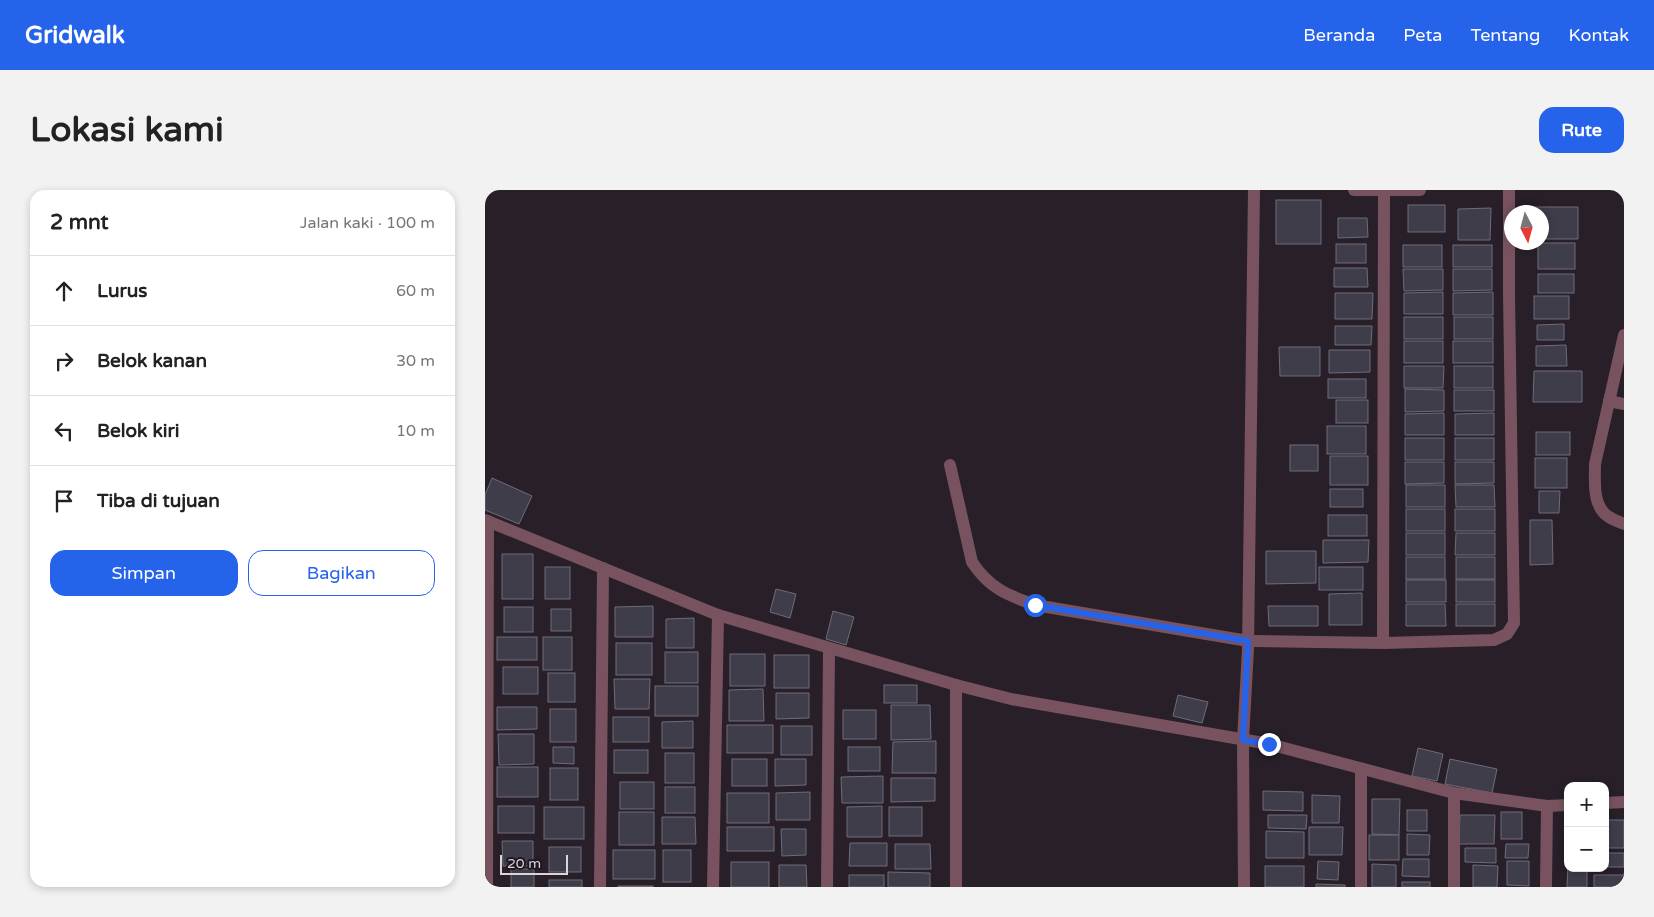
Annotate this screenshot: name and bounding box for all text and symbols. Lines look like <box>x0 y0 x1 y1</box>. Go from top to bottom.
text: Gridwalk <box>25 21 125 50</box>
text: Beranda <box>1303 24 1375 46</box>
text: Peta <box>1403 24 1442 46</box>
text: Tentang <box>1470 24 1540 46</box>
text: Kontak <box>1568 24 1629 46</box>
button: Rute <box>1539 107 1624 153</box>
text: Lokasi kami <box>30 109 224 151</box>
north arrow <box>1504 205 1549 250</box>
text: 2 mnt <box>50 210 109 235</box>
text: Jalan kaki · 100 m <box>300 213 435 233</box>
icon: ahead <box>50 277 78 305</box>
text: Lurus <box>97 280 147 302</box>
text: 60 m <box>396 281 435 301</box>
icon: right <box>50 347 78 375</box>
text: Belok kanan <box>97 350 207 372</box>
text: 30 m <box>396 351 435 371</box>
icon: left <box>50 417 78 445</box>
text: Belok kiri <box>97 420 180 442</box>
text: 10 m <box>396 421 435 441</box>
icon: arrive <box>50 487 78 515</box>
text: Tiba di tujuan <box>97 490 220 512</box>
button: Simpan <box>50 550 238 596</box>
button: Bagikan <box>248 550 435 596</box>
route start <box>1024 594 1047 617</box>
route end <box>1258 733 1281 756</box>
map controls <box>1564 782 1609 872</box>
button: + <box>1564 782 1609 827</box>
button: − <box>1564 827 1609 872</box>
scale bar <box>500 852 567 875</box>
text: 20 m <box>507 855 541 872</box>

